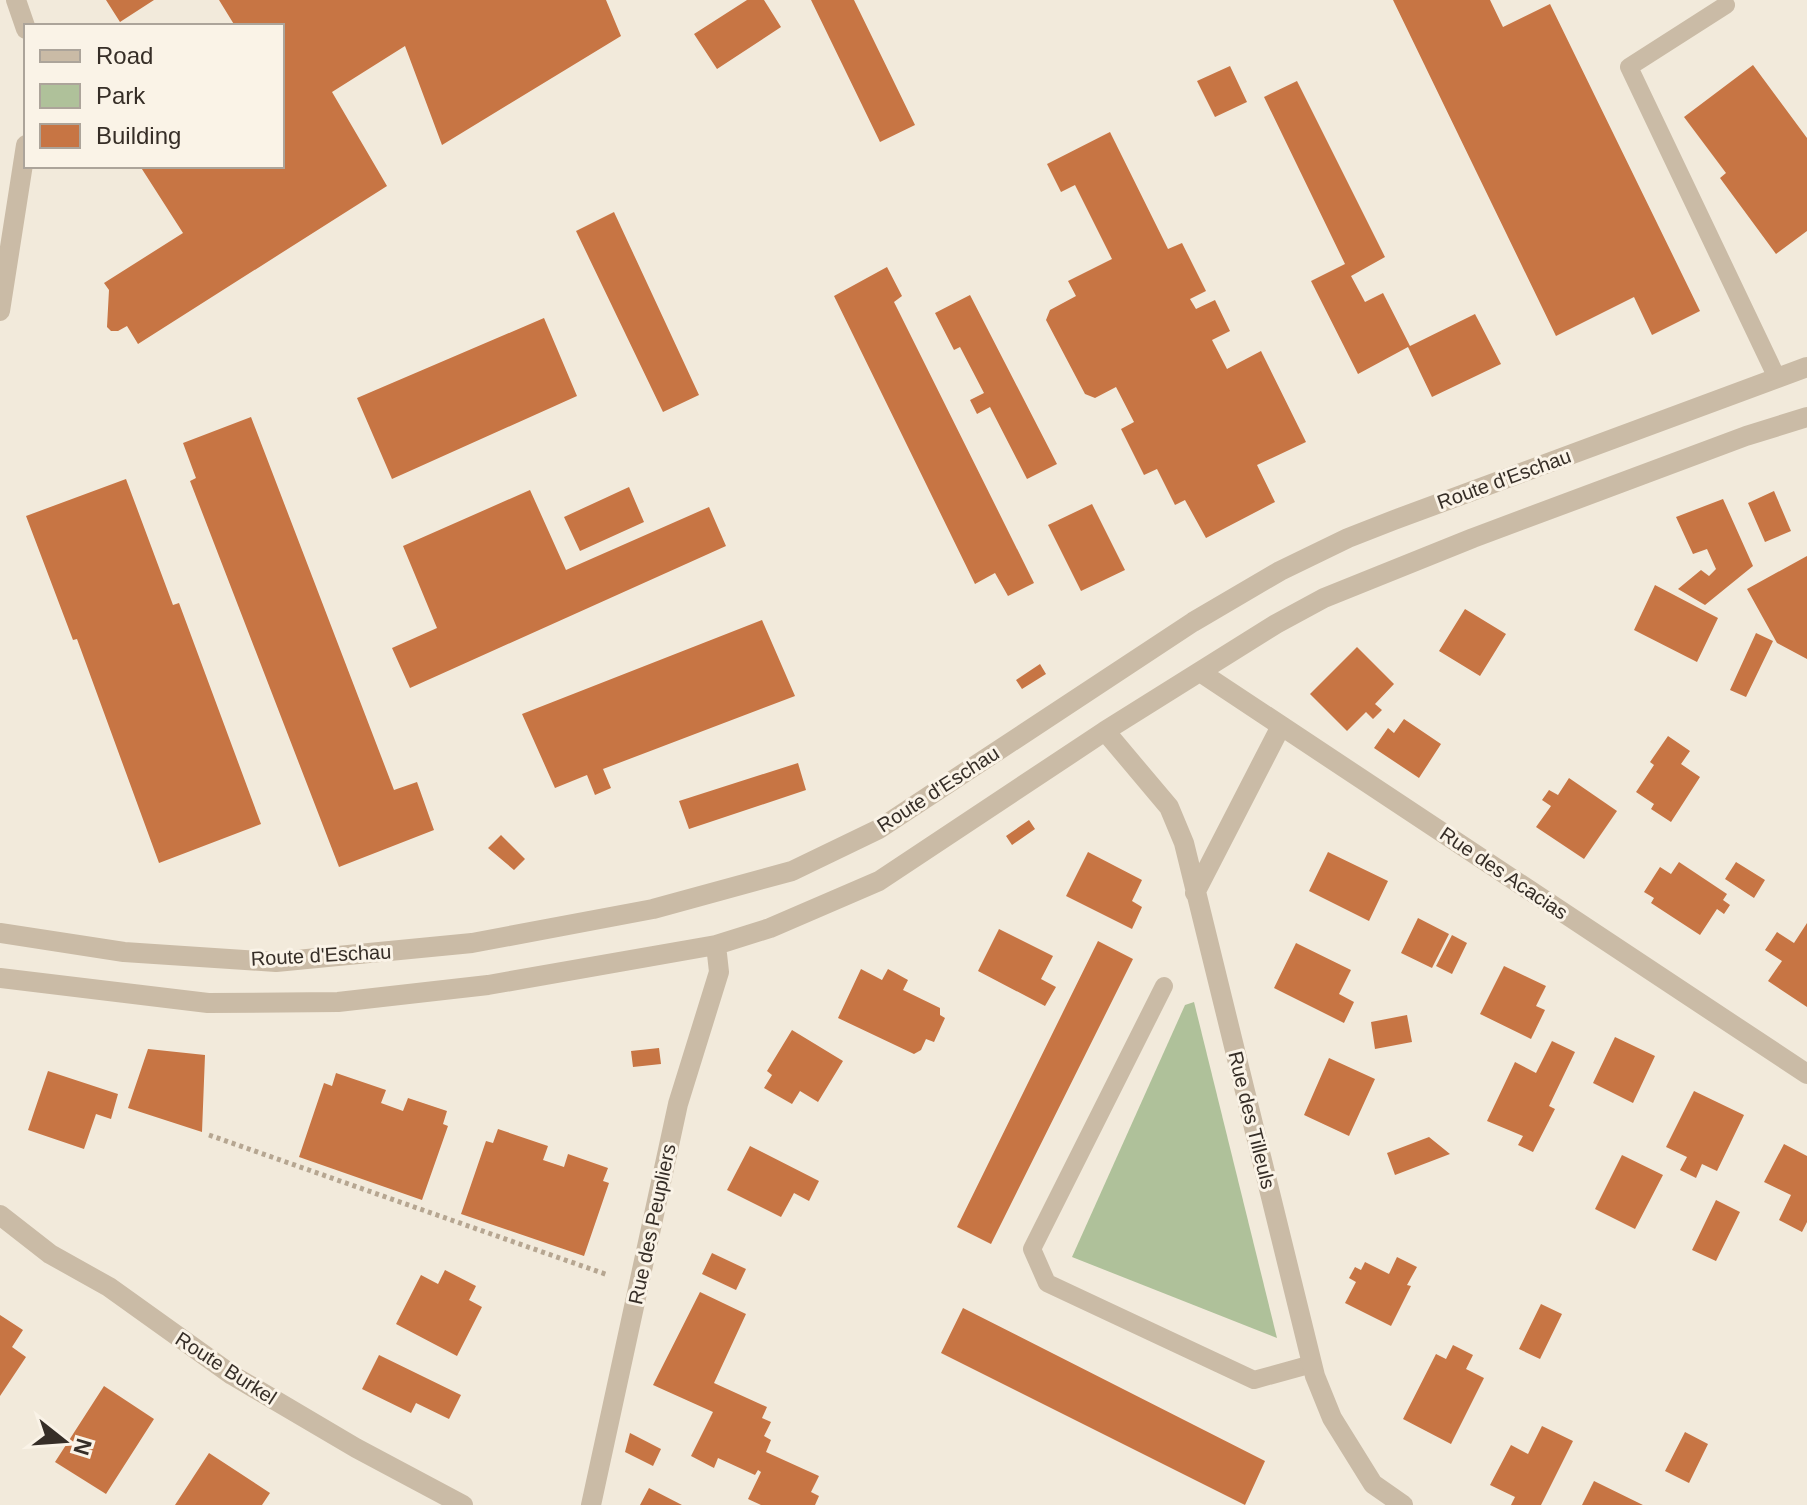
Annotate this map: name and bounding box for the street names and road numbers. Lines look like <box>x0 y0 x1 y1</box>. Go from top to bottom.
street label: Route d'Eschau <box>1434 445 1574 513</box>
street label: Route d'Eschau <box>873 741 1003 837</box>
street label: Rue des Acacias <box>1436 822 1572 924</box>
street label: Route d'Eschau <box>250 940 392 970</box>
street label: Rue des Tilleuls <box>1224 1049 1280 1191</box>
street label: Rue des Peupliers <box>624 1142 680 1306</box>
street label: Route Burkel <box>172 1327 280 1409</box>

